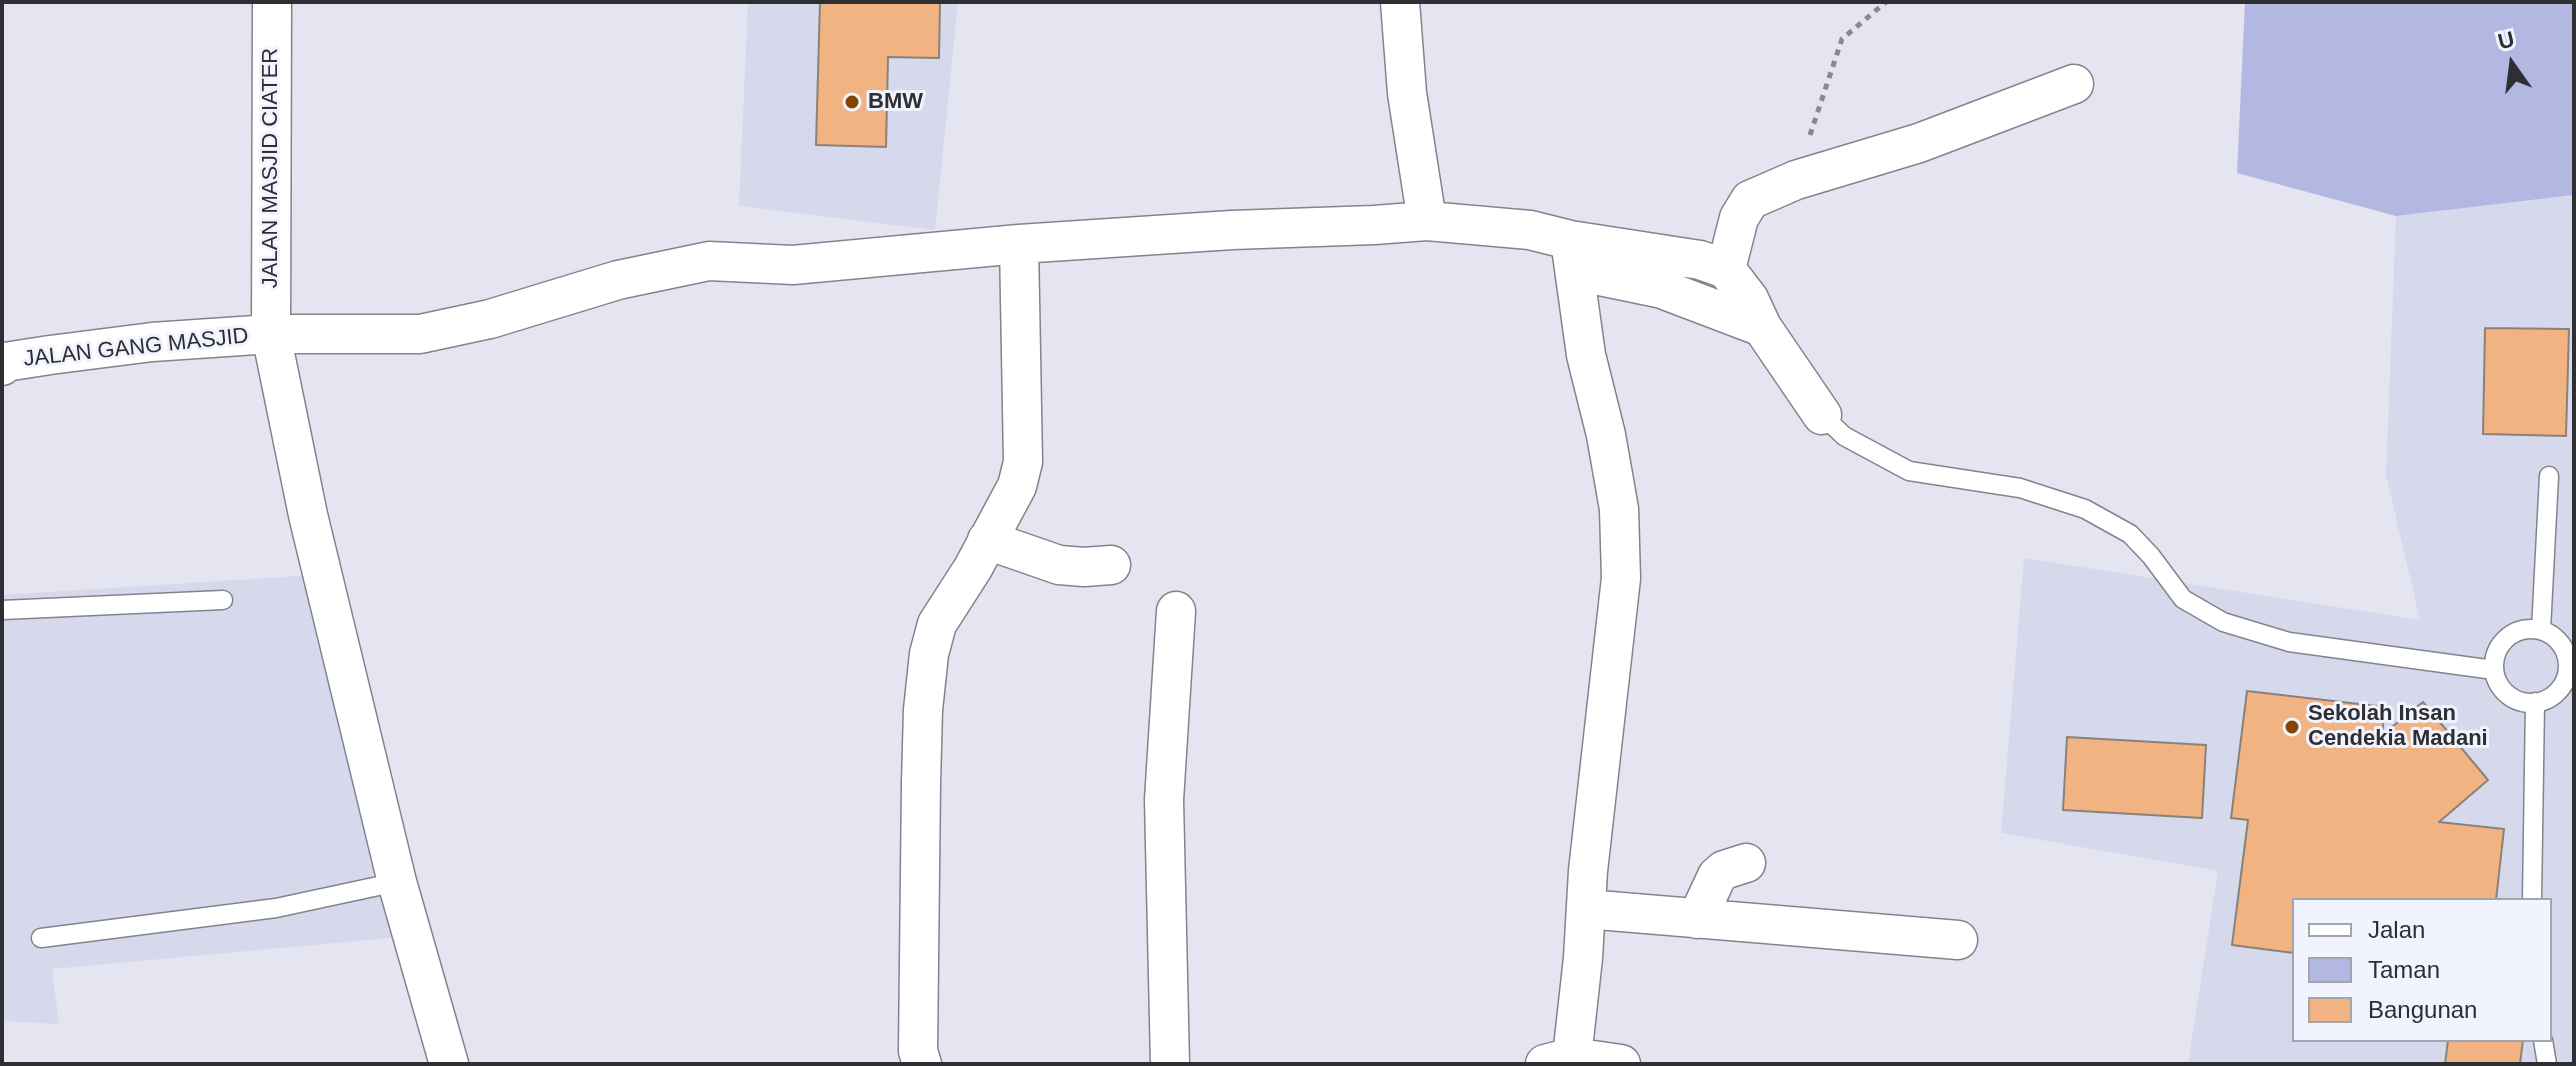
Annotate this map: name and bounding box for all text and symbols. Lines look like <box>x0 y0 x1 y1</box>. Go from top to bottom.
north arrow <box>2472 24 2552 104</box>
text: U <box>2495 26 2517 54</box>
street label: JALAN MASJID CIATER <box>258 48 284 288</box>
place label: BMW <box>868 89 923 115</box>
marker: BMW <box>843 93 861 111</box>
street label: JALAN GANG MASJID <box>22 323 250 373</box>
place label: Sekolah Insan Cendekia Madani <box>2308 701 2488 752</box>
marker: Sekolah Insan Cendekia Madani <box>2283 718 2301 736</box>
legend <box>2292 898 2552 1042</box>
text: Jalan <box>2368 916 2425 943</box>
text: Taman <box>2368 956 2440 983</box>
text: Bangunan <box>2368 996 2477 1023</box>

